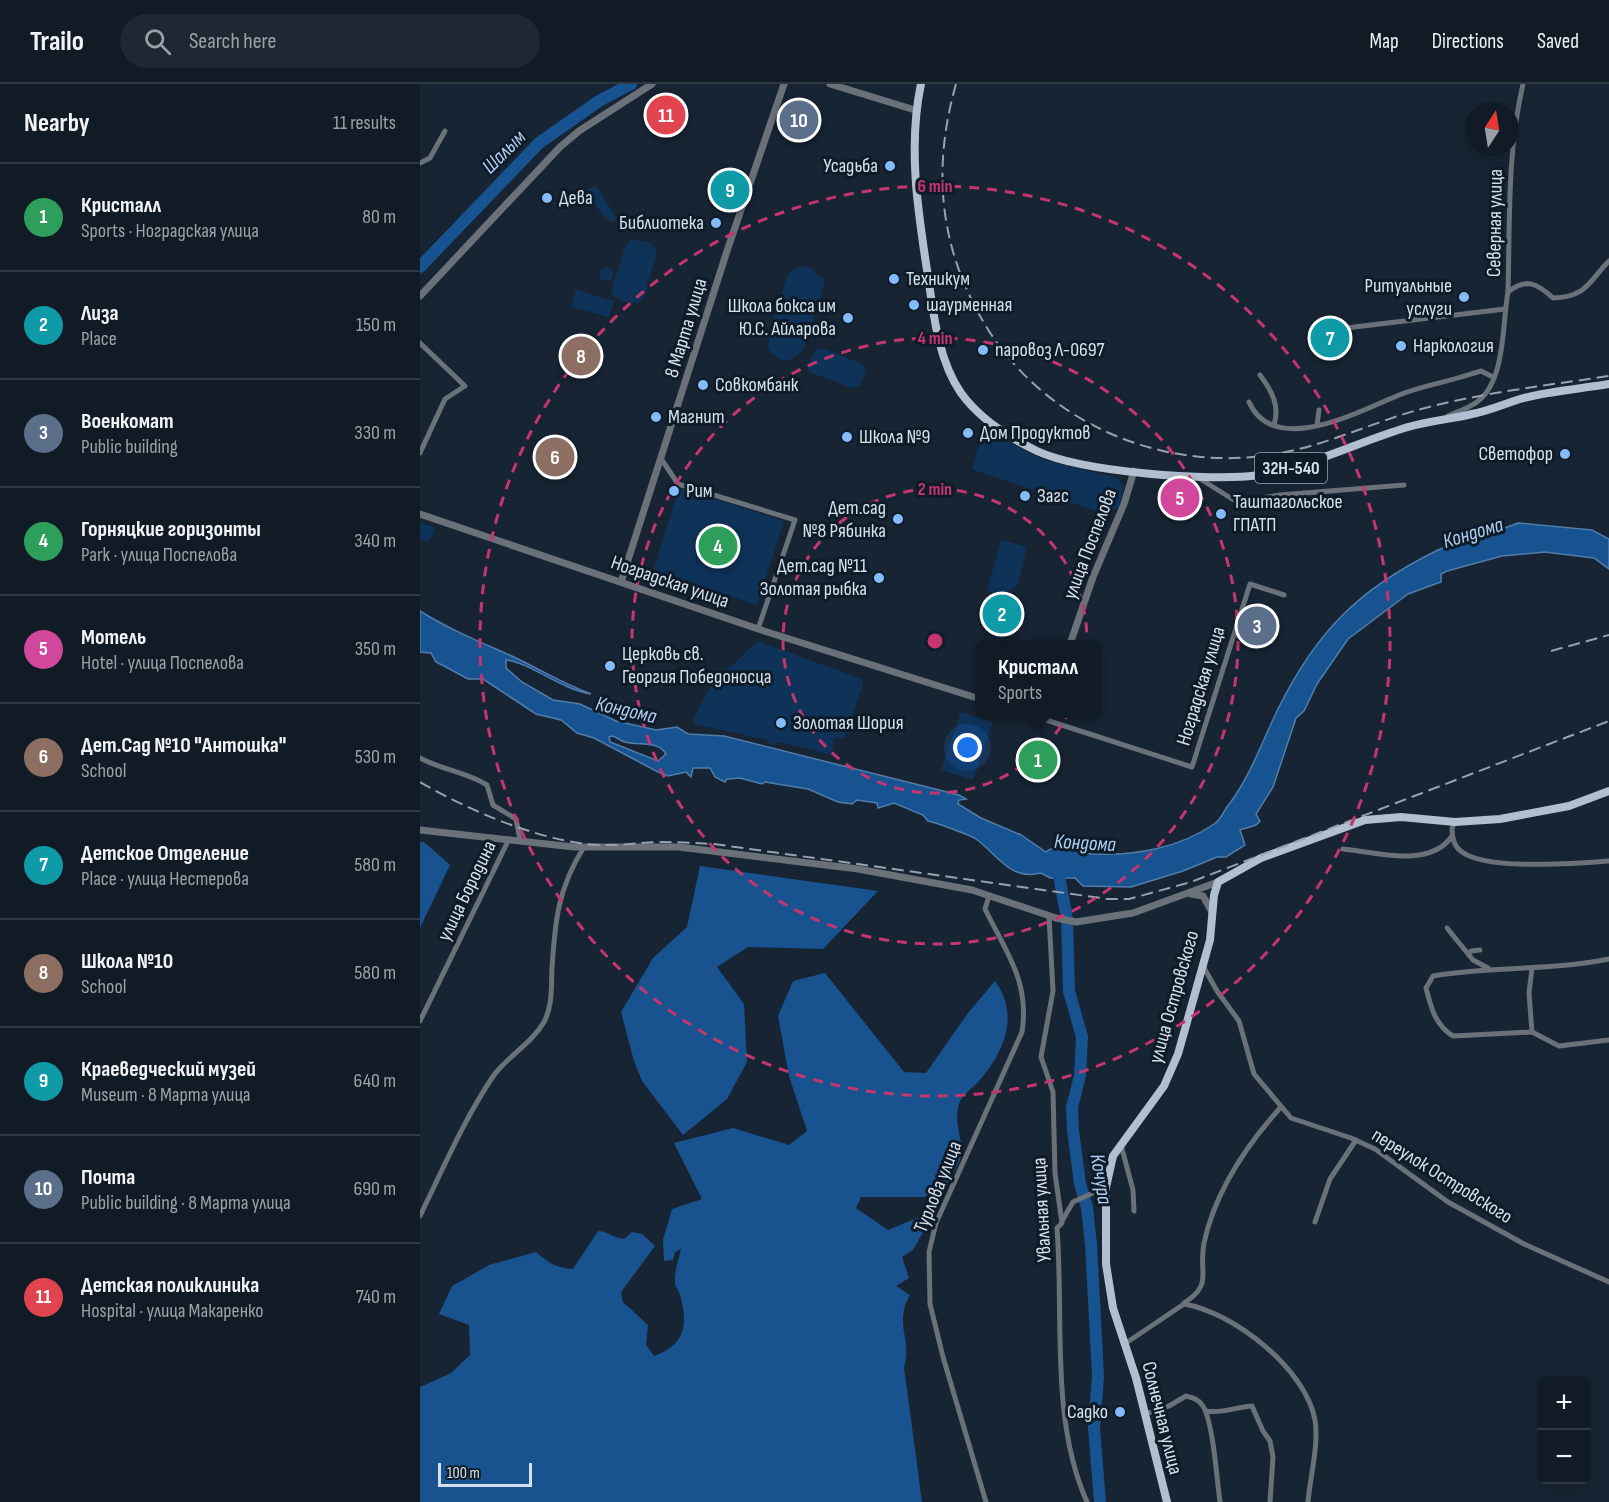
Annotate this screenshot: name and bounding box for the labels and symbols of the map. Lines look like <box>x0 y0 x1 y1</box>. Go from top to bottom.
pin: 11 <box>646 93 686 138</box>
pin: 10 <box>780 98 818 142</box>
north arrow <box>1465 102 1519 156</box>
water label: Шалым <box>477 125 531 179</box>
place label: Усадьба <box>823 154 878 178</box>
marker: Усадьба <box>883 159 897 173</box>
pin: 9 <box>710 168 750 212</box>
street label: Северная улица <box>1482 169 1508 277</box>
text: 6 min <box>918 176 952 197</box>
place label: Дева <box>559 186 593 210</box>
marker: Дева <box>540 191 554 205</box>
place label: Библиотека <box>619 211 704 235</box>
marker: Библиотека <box>709 216 723 230</box>
place label: Техникум <box>906 267 970 291</box>
marker: Техникум <box>887 272 901 286</box>
place label: Ритуальные услуги <box>1365 274 1452 321</box>
street label: 8 Марта улица <box>660 275 712 381</box>
marker: Ритуальные услуги <box>1457 290 1471 304</box>
place label: шаурменная <box>926 293 1012 317</box>
place label: Школа бокса им Ю.С. Айларова <box>728 294 836 341</box>
marker: шаурменная <box>907 298 921 312</box>
marker: Школа бокса им Ю.С. Айларова <box>841 311 855 325</box>
pin: 7 <box>1310 316 1350 360</box>
text: 4 min <box>918 328 952 349</box>
pin: 8 <box>562 334 600 378</box>
place label: Наркология <box>1413 334 1494 358</box>
place label: паровоз Л-0697 <box>995 338 1105 362</box>
marker: Наркология <box>1394 339 1408 353</box>
marker: паровоз Л-0697 <box>976 343 990 357</box>
place label: Совкомбанк <box>715 373 799 397</box>
marker: Совкомбанк <box>696 378 710 392</box>
place label: Магнит <box>668 405 725 429</box>
marker: Магнит <box>649 410 663 424</box>
place label: Дом Продуктов <box>980 421 1091 445</box>
place label: Школа №9 <box>859 425 930 449</box>
marker: Дом Продуктов <box>961 426 975 440</box>
marker: Школа №9 <box>840 430 854 444</box>
pin: 6 <box>536 434 574 479</box>
place label: Светофор <box>1478 442 1553 466</box>
marker: Светофор <box>1558 447 1572 461</box>
road number: 32Н-540 <box>1255 453 1327 483</box>
pin: 5 <box>1160 476 1200 520</box>
place label: Рим <box>686 479 713 503</box>
text: 2 min <box>918 479 952 500</box>
marker: Рим <box>667 484 681 498</box>
place label: Загс <box>1037 484 1069 508</box>
street label: улица Поспелова <box>1058 485 1122 603</box>
marker: Загс <box>1018 489 1032 503</box>
place label: Таштагольское ГПАТП <box>1233 490 1343 537</box>
place label: Дет.сад №8 Рябинка <box>803 496 886 543</box>
marker: Таштагольское ГПАТП <box>1214 507 1228 521</box>
marker: Дет.сад №8 Рябинка <box>891 512 905 526</box>
water label: Кондома <box>1440 512 1507 554</box>
pin: 4 <box>698 524 738 568</box>
street label: Ноградская улица <box>608 551 732 613</box>
place label: Дет.сад №11 Золотая рыбка <box>760 554 867 601</box>
marker: Дет.сад №11 Золотая рыбка <box>872 571 886 585</box>
pin: 2 <box>982 592 1022 636</box>
pin: 3 <box>1238 604 1276 648</box>
street label: Ноградская улица <box>1172 624 1230 748</box>
centre of rings <box>925 631 945 651</box>
place label: Церковь св. Георгия Победоносца <box>622 642 772 689</box>
marker: Церковь св. Георгия Победоносца <box>603 659 617 673</box>
water label: Кондома <box>593 691 659 729</box>
place label: Золотая Шория <box>793 711 903 735</box>
marker: Золотая Шория <box>774 716 788 730</box>
your location <box>953 733 982 762</box>
pin: 1 <box>1018 738 1058 782</box>
water label: Кондома <box>1053 829 1117 857</box>
street label: улица Бородина <box>432 837 502 945</box>
street label: улица Островского <box>1144 928 1204 1066</box>
street label: переулок Островского <box>1367 1123 1517 1229</box>
street label: Турлова улица <box>909 1138 967 1236</box>
water label: Кочура <box>1085 1152 1117 1207</box>
street label: Увальная улица <box>1027 1157 1057 1263</box>
street label: Солнечная улица <box>1136 1359 1188 1477</box>
place label: Садко <box>1067 1400 1108 1424</box>
marker: Садко <box>1113 1405 1127 1419</box>
scale bar <box>438 1460 532 1488</box>

